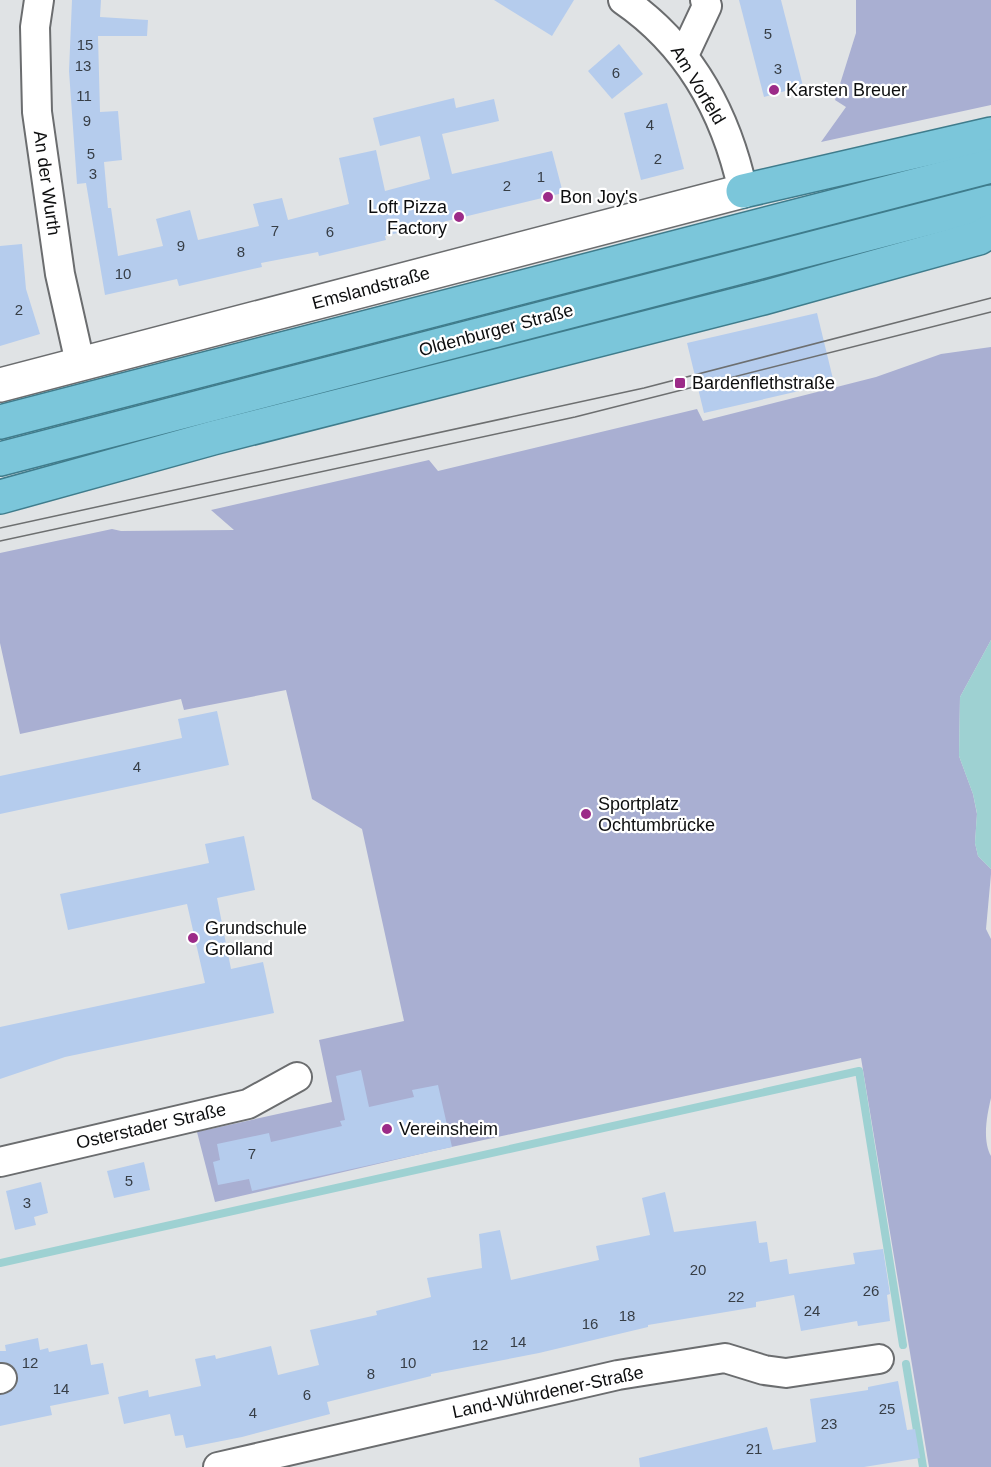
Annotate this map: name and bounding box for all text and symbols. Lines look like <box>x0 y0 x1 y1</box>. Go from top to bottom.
house number: 5 <box>764 25 772 42</box>
house number: 15 <box>77 36 93 53</box>
street label: Am Vorfeld <box>667 42 729 128</box>
house number: 13 <box>75 57 91 74</box>
house number: 3 <box>774 60 782 77</box>
house number: 6 <box>612 64 620 81</box>
place label: Karsten Breuer <box>786 80 907 100</box>
marker: Karsten Breuer <box>767 83 781 97</box>
house number: 11 <box>76 87 92 104</box>
house number: 9 <box>83 112 91 129</box>
house number: 4 <box>646 116 654 133</box>
street label: An der Wurth <box>30 129 64 237</box>
house number: 5 <box>87 145 95 162</box>
house number: 2 <box>654 150 662 167</box>
house number: 3 <box>89 165 97 182</box>
house number: 1 <box>537 168 545 185</box>
house number: 2 <box>503 177 511 194</box>
place label: Bon Joy's <box>560 187 637 207</box>
marker: Bon Joy's <box>541 190 555 204</box>
place label: Loft Pizza Factory <box>368 197 448 238</box>
marker: Loft Pizza Factory <box>452 210 466 224</box>
house number: 7 <box>271 222 279 239</box>
house number: 6 <box>326 223 334 240</box>
house number: 9 <box>177 237 185 254</box>
house number: 8 <box>237 243 245 260</box>
street label: Emslandstraße <box>310 263 432 313</box>
house number: 10 <box>115 265 131 282</box>
street label: Oldenburger Straße <box>417 300 575 360</box>
house number: 2 <box>15 301 23 318</box>
place label: Bardenflethstraße <box>692 373 835 393</box>
marker: Bardenflethstraße <box>673 376 687 390</box>
house number: 4 <box>133 758 141 775</box>
place label: Sportplatz Ochtumbrücke <box>598 794 715 835</box>
marker: Sportplatz Ochtumbrücke <box>579 807 593 821</box>
place label: Grundschule Grolland <box>205 918 307 959</box>
marker: Grundschule Grolland <box>186 931 200 945</box>
street label: Osterstader Straße <box>74 1099 228 1153</box>
place label: Vereinsheim <box>399 1119 498 1139</box>
marker: Vereinsheim <box>380 1122 394 1136</box>
house number: 7 <box>248 1145 256 1162</box>
house number: 5 <box>125 1172 133 1189</box>
house number: 3 <box>23 1194 31 1211</box>
house number: 20 <box>690 1261 706 1278</box>
house number: 26 <box>863 1282 879 1299</box>
house number: 22 <box>728 1288 744 1305</box>
house number: 24 <box>804 1302 820 1319</box>
house number: 18 <box>619 1307 635 1324</box>
house number: 16 <box>582 1315 598 1332</box>
house number: 14 <box>510 1333 526 1350</box>
house number: 12 <box>472 1336 488 1353</box>
house number: 12 <box>22 1354 38 1371</box>
house number: 10 <box>400 1354 416 1371</box>
street label: Land-Wührdener-Straße <box>451 1362 645 1422</box>
house number: 8 <box>367 1365 375 1382</box>
house number: 14 <box>53 1380 69 1397</box>
house number: 6 <box>303 1386 311 1403</box>
house number: 25 <box>879 1400 895 1417</box>
house number: 4 <box>249 1404 257 1421</box>
house number: 23 <box>821 1415 837 1432</box>
house number: 21 <box>746 1440 762 1457</box>

